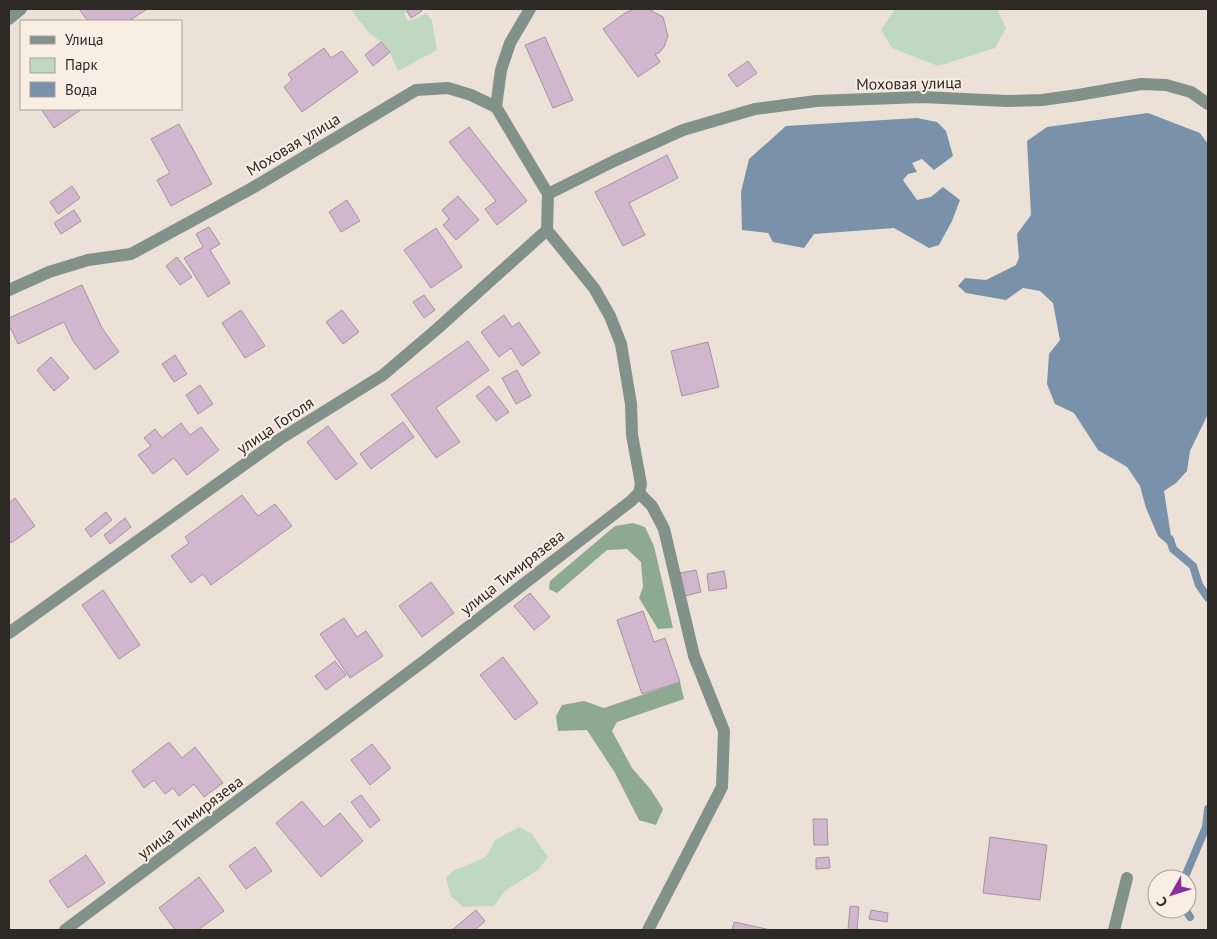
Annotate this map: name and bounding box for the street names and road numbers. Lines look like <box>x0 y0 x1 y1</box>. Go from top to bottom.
street label: Моховая улица <box>856 72 962 94</box>
street label: Моховая улица <box>242 108 344 180</box>
street label: улица Гоголя <box>233 392 317 458</box>
street label: улица Тимирязева <box>456 525 568 619</box>
street label: улица Тимирязева <box>133 771 247 863</box>

